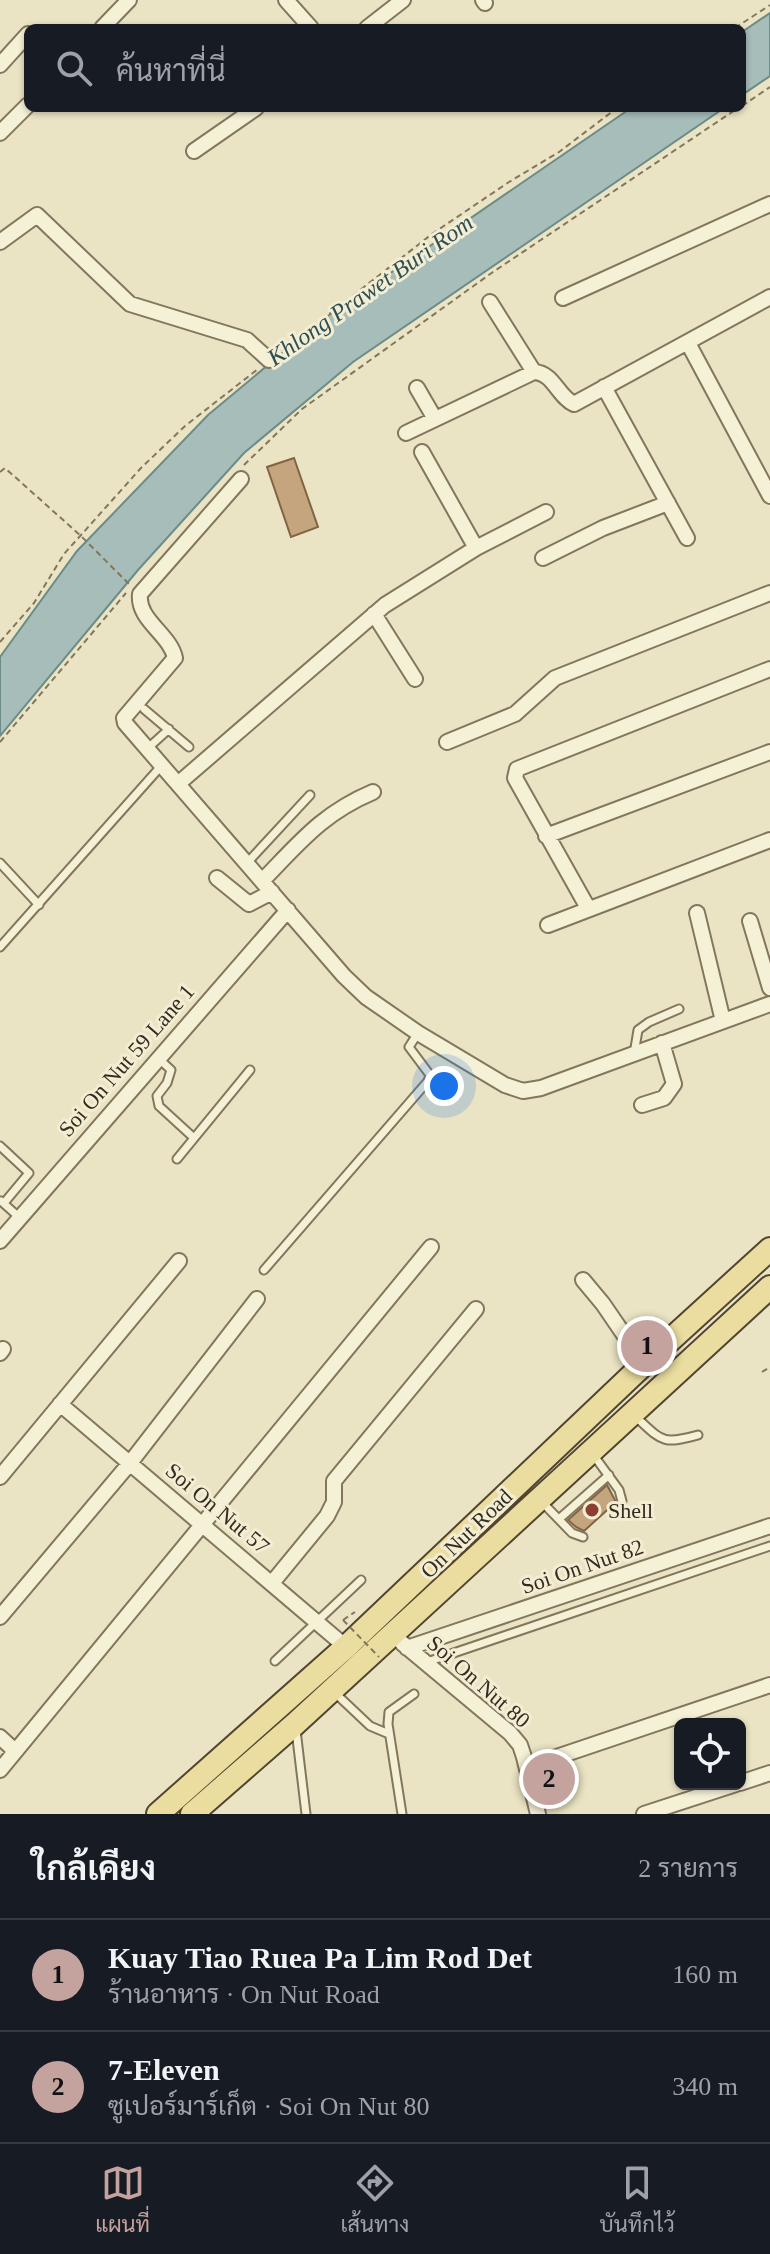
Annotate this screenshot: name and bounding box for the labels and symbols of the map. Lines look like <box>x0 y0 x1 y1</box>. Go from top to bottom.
water label: Khlong Prawet Buri Rom <box>262 209 478 371</box>
street label: Soi On Nut 59 Lane 1 <box>53 979 199 1142</box>
your location <box>424 1066 464 1106</box>
pin: 1 <box>621 1316 673 1376</box>
street label: Soi On Nut 57 <box>161 1458 275 1559</box>
street label: On Nut Road <box>415 1484 517 1583</box>
place label: Shell <box>608 1498 653 1523</box>
marker: Shell <box>583 1501 601 1519</box>
street label: Soi On Nut 82 <box>518 1534 647 1599</box>
street label: Soi On Nut 80 <box>422 1630 535 1733</box>
pin: 2 <box>523 1749 575 1809</box>

